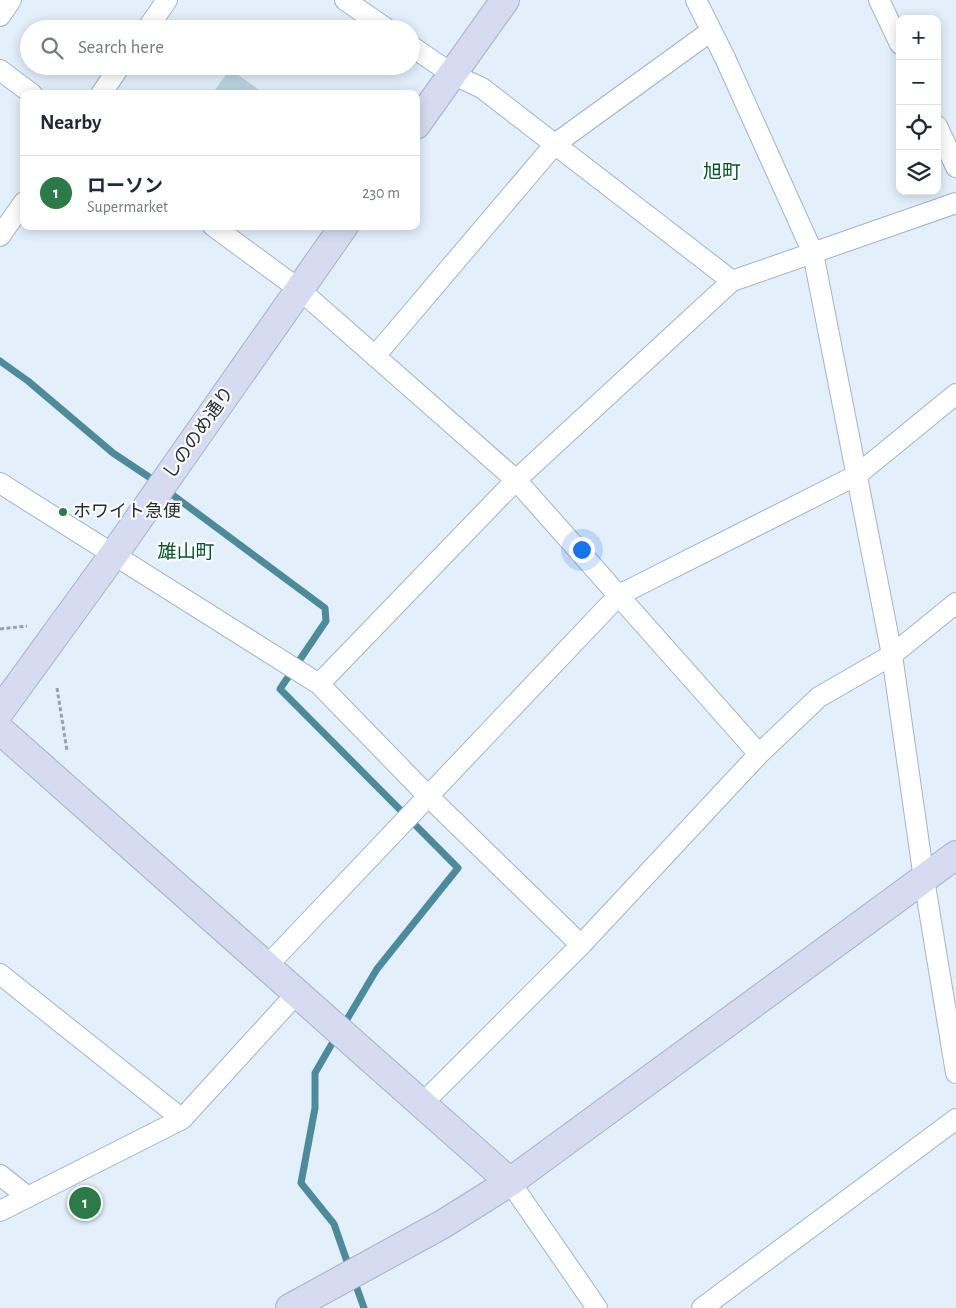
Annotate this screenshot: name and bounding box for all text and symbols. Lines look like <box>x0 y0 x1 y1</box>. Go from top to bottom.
map controls <box>896 15 941 195</box>
button: + <box>896 15 941 60</box>
search box <box>20 20 420 75</box>
icon: search <box>38 34 66 62</box>
text: Search here <box>78 38 164 57</box>
button: − <box>896 60 941 105</box>
button: locate <box>896 105 941 150</box>
text: Nearby <box>40 112 101 133</box>
button: layers <box>896 150 941 195</box>
district label: 旭町 <box>703 162 741 182</box>
text: ローソン <box>87 177 163 196</box>
text: 1 <box>53 185 59 201</box>
text: 230 m <box>362 185 400 201</box>
text: Supermarket <box>87 199 168 215</box>
street label: しののめ通り <box>160 383 237 482</box>
place label: ホワイト急便 <box>73 501 181 521</box>
marker: ホワイト急便 <box>57 506 69 518</box>
your location <box>569 537 595 563</box>
district label: 雄山町 <box>157 542 215 562</box>
pin: 1 <box>69 1184 101 1222</box>

